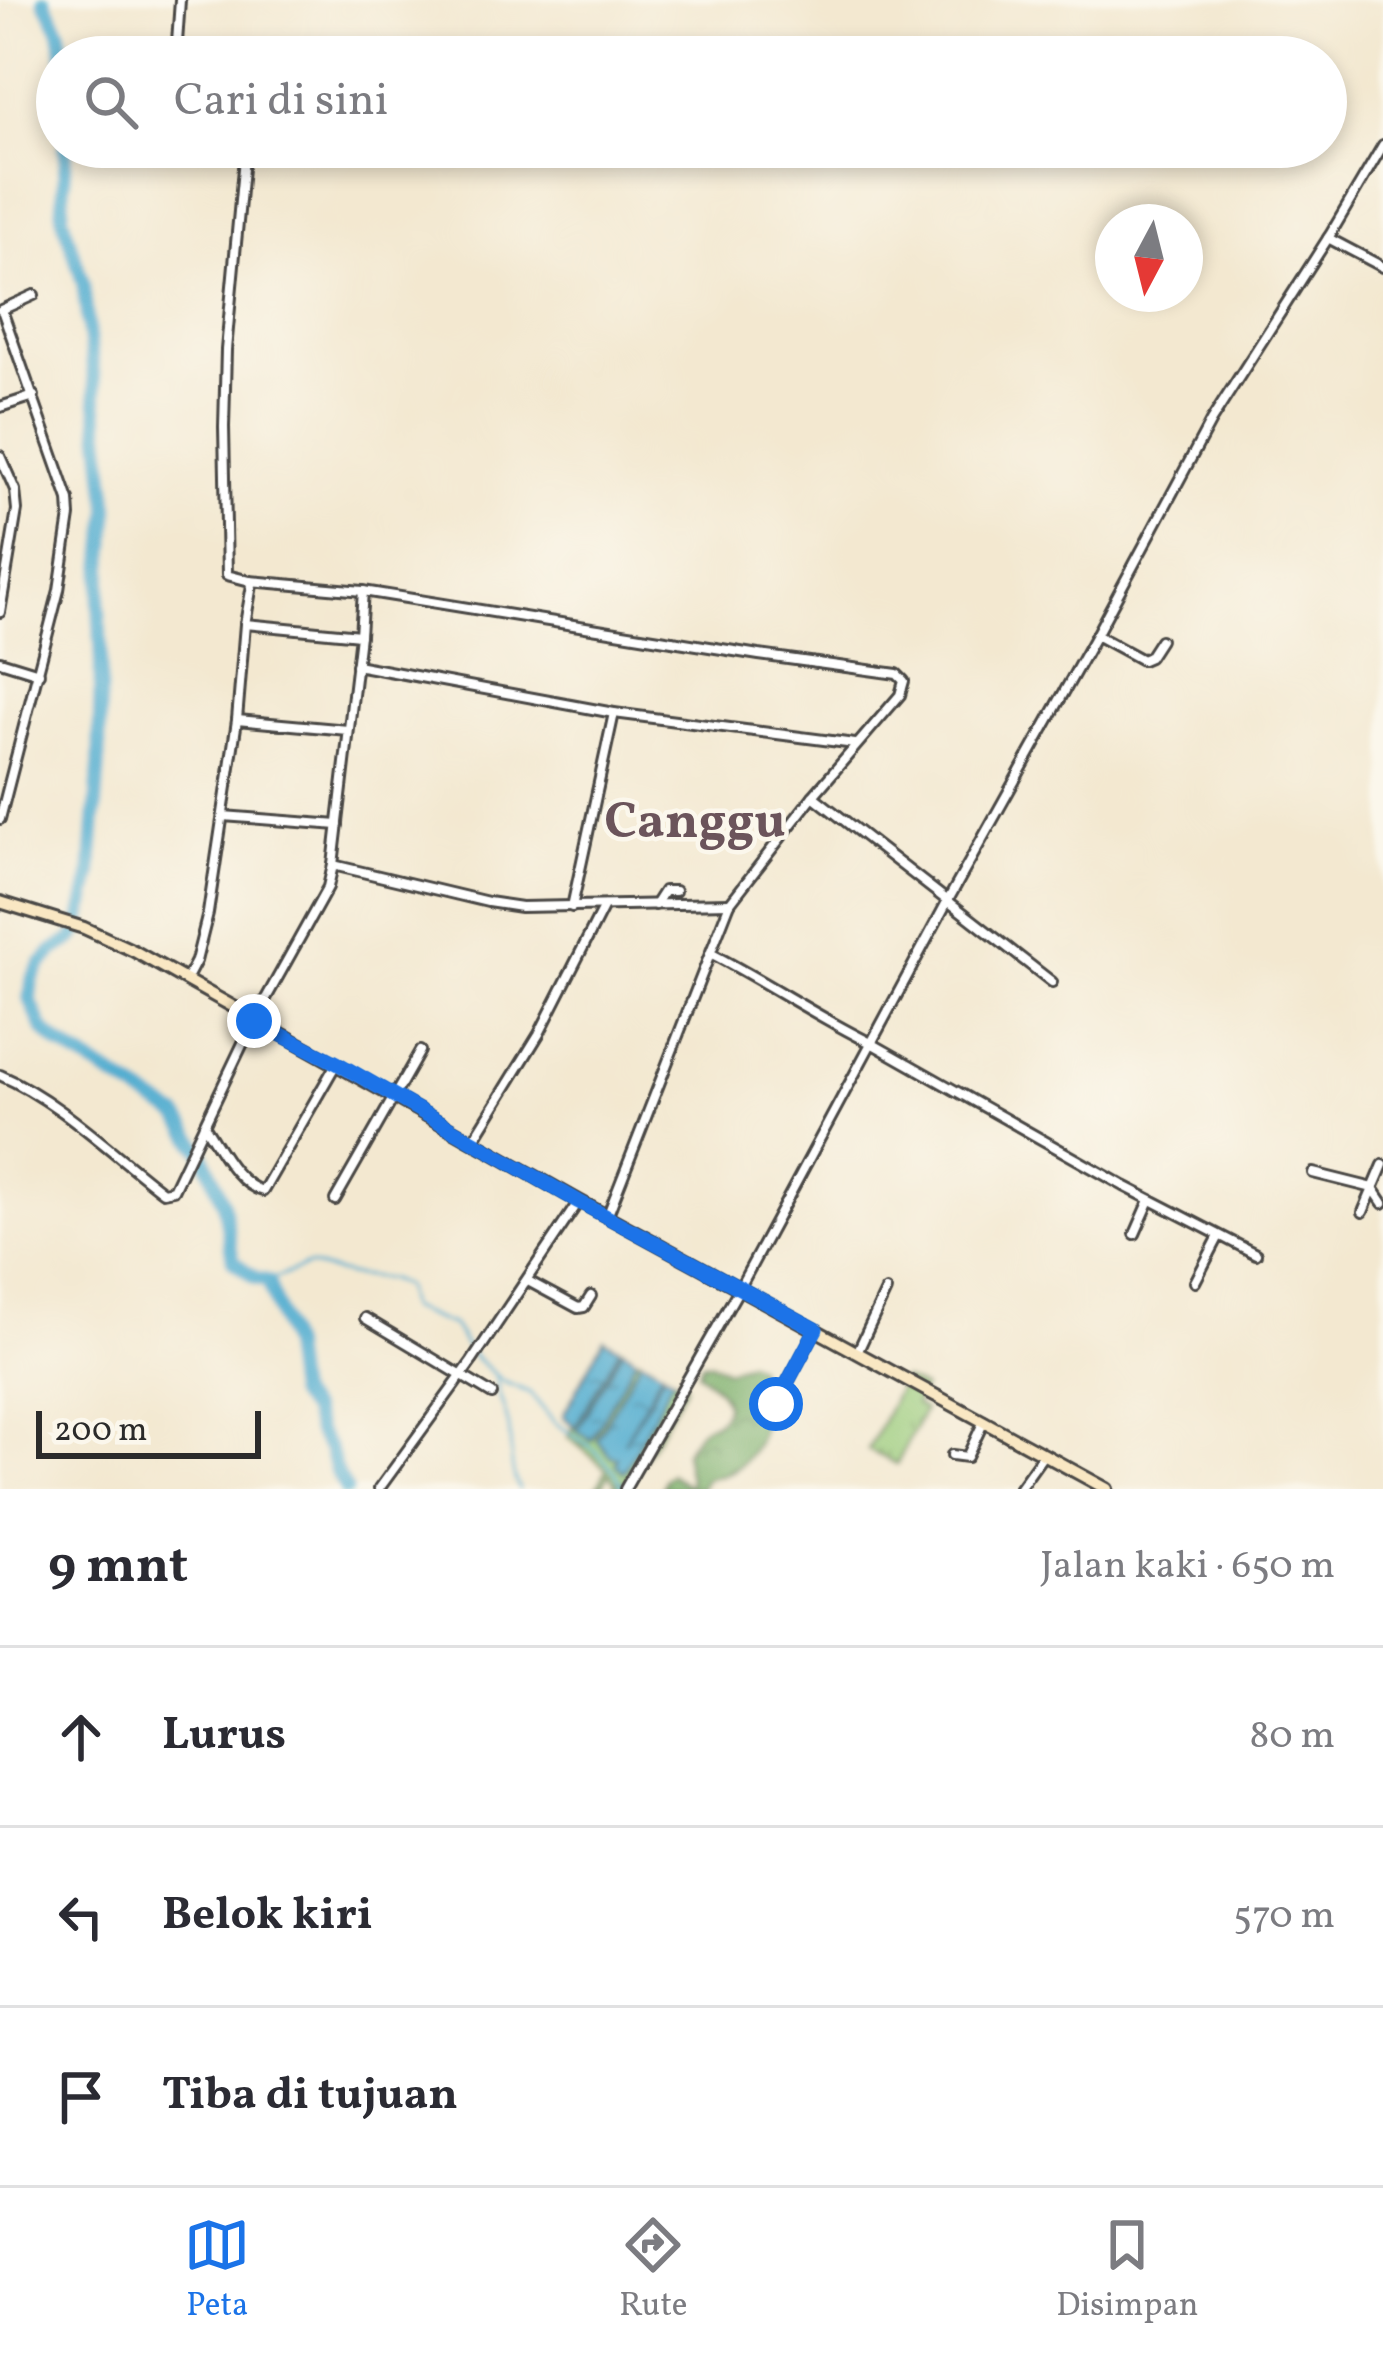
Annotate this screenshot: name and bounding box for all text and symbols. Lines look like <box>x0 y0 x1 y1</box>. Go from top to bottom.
search box <box>36 36 1347 168</box>
icon: search <box>78 69 144 135</box>
text: Cari di sini <box>174 71 388 134</box>
north arrow <box>1095 204 1203 312</box>
district label: Canggu <box>604 788 786 859</box>
route end <box>227 994 281 1048</box>
route start <box>749 1377 803 1431</box>
scale bar <box>36 1405 261 1458</box>
text: 200 m <box>54 1409 148 1455</box>
text: 9 mnt <box>48 1532 188 1603</box>
text: Jalan kaki · 650 m <box>1040 1540 1335 1594</box>
icon: ahead <box>48 1704 114 1770</box>
text: Lurus <box>162 1705 286 1768</box>
text: 80 m <box>1249 1710 1335 1764</box>
icon: left <box>48 1884 114 1950</box>
text: Belok kiri <box>162 1885 373 1948</box>
text: 570 m <box>1233 1890 1335 1944</box>
icon: arrive <box>48 2064 114 2130</box>
text: Tiba di tujuan <box>162 2065 458 2128</box>
tab: Peta <box>184 2212 250 2330</box>
tab: Rute <box>619 2212 687 2330</box>
tab: Disimpan <box>1056 2212 1199 2330</box>

